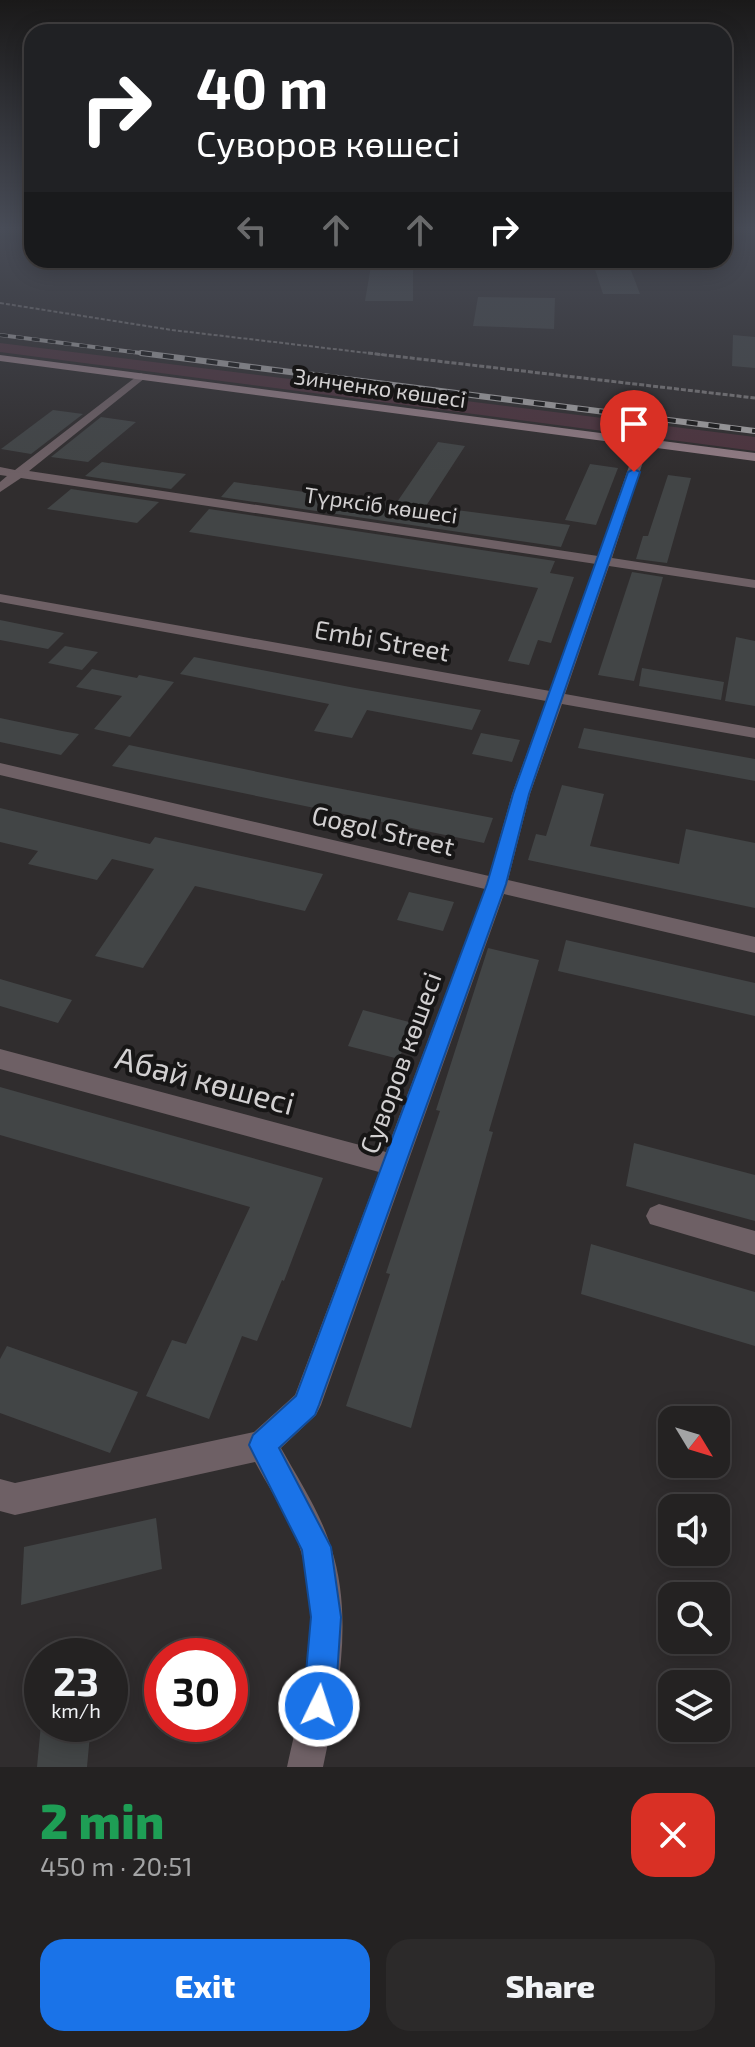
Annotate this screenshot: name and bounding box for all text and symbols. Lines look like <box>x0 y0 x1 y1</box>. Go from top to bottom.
text: 40 m <box>196 53 328 120</box>
icon: right <box>64 56 168 160</box>
text: Суворов көшесі <box>196 121 460 164</box>
icon: left <box>230 208 274 252</box>
icon: ahead <box>314 208 358 252</box>
icon: ahead <box>398 208 442 252</box>
icon: right <box>482 208 526 252</box>
street label: Зинченко көшесі <box>292 362 468 412</box>
pin <box>600 390 668 472</box>
icon: arrive <box>612 402 656 446</box>
street label: Түрксіб көшесі <box>303 480 459 528</box>
street label: Embi Street <box>312 612 452 667</box>
street label: Gogol Street <box>309 798 458 861</box>
street label: Суворов көшесі <box>352 968 448 1158</box>
street label: Абай көшесі <box>112 1037 299 1121</box>
north arrow <box>658 1406 730 1478</box>
map controls <box>658 1406 730 1742</box>
button: sound <box>658 1494 730 1566</box>
button: search <box>658 1582 730 1654</box>
speed limit sign: 30 <box>144 1638 248 1742</box>
text: 23 <box>53 1656 99 1704</box>
position arrow <box>277 1664 361 1748</box>
button: layers <box>658 1670 730 1742</box>
text: km/h <box>51 1698 101 1722</box>
text: 2 min <box>40 1791 164 1849</box>
button: close <box>631 1793 715 1877</box>
text: 450 m · 20:51 <box>40 1850 193 1881</box>
button: Exit <box>40 1939 370 2031</box>
button: Share <box>386 1939 715 2031</box>

